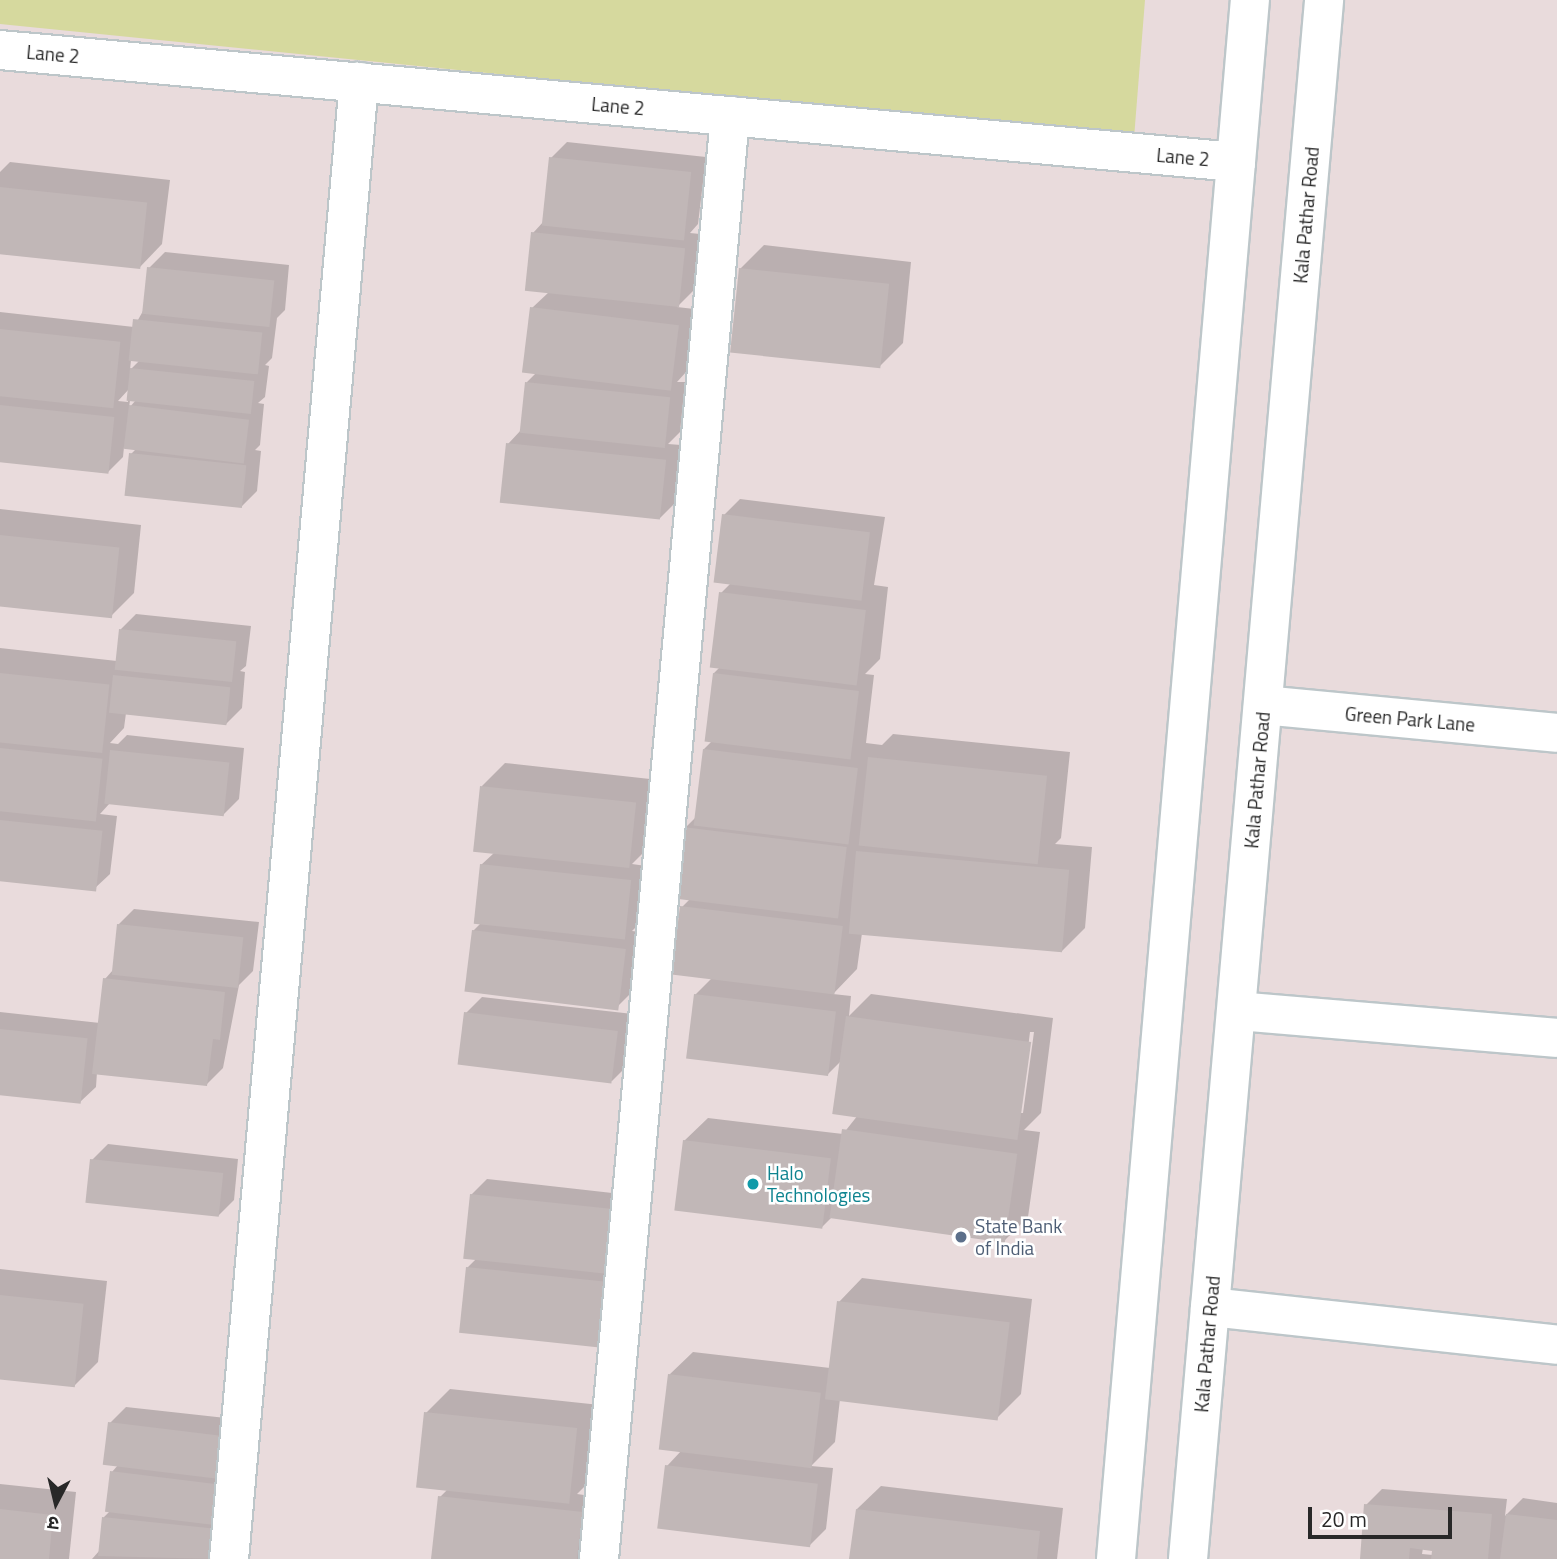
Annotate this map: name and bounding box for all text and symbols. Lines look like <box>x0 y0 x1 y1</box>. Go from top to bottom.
street label: Lane 2 <box>25 40 81 68</box>
street label: Lane 2 <box>590 92 646 120</box>
street label: Lane 2 <box>1155 143 1211 171</box>
street label: Kala Pathar Road <box>1289 146 1323 284</box>
street label: Green Park Lane <box>1344 702 1476 736</box>
street label: Kala Pathar Road <box>1240 711 1274 849</box>
place label: Halo Technologies <box>767 1162 870 1206</box>
marker: Halo Technologies <box>745 1176 761 1192</box>
place label: State Bank of India <box>975 1215 1062 1259</box>
marker: State Bank of India <box>953 1229 969 1245</box>
street label: Kala Pathar Road <box>1190 1275 1224 1413</box>
north arrow <box>21 1468 91 1538</box>
scale bar <box>1312 1492 1456 1536</box>
text: 20 m <box>1321 1503 1367 1535</box>
text: उ <box>46 1509 61 1539</box>

